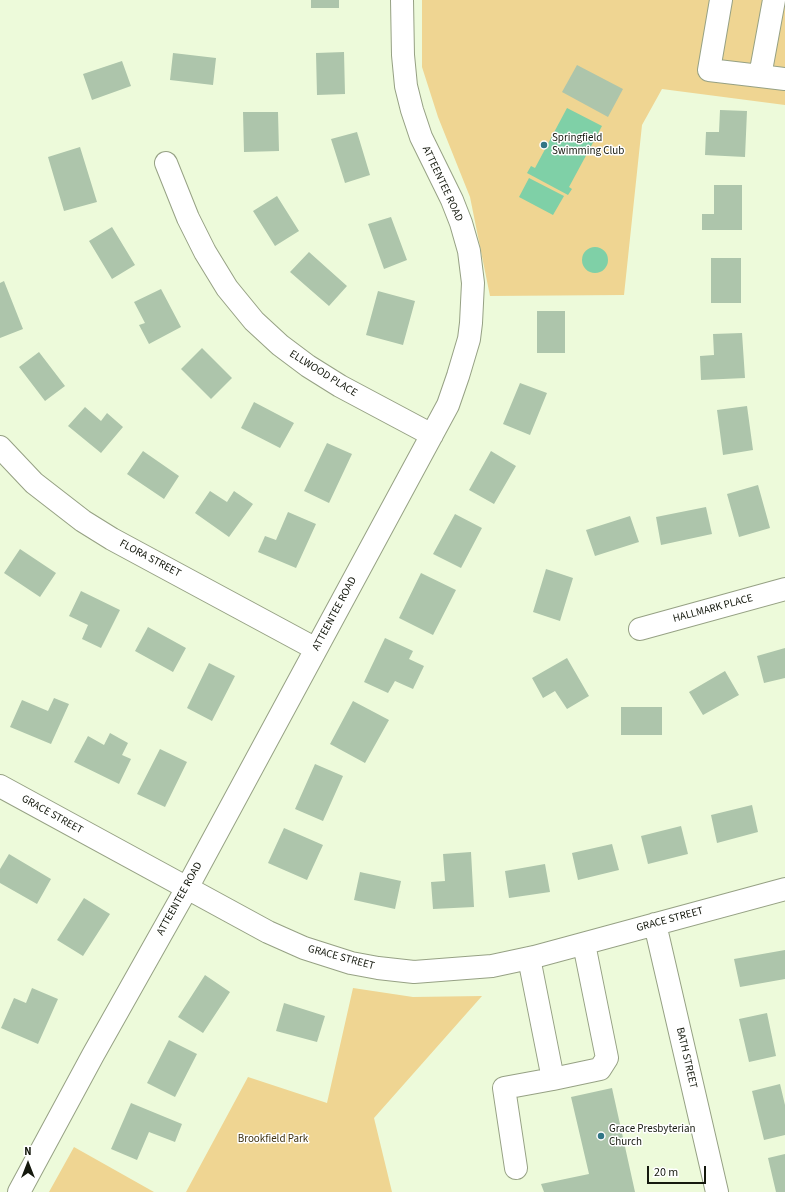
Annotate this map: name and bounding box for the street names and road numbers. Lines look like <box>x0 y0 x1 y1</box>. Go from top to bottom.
street label: ATTEENTEE ROAD <box>419 144 465 224</box>
street label: ELLWOOD PLACE <box>287 348 359 400</box>
street label: FLORA STREET <box>117 537 183 581</box>
street label: ATTEENTEE ROAD <box>310 575 360 653</box>
street label: HALLMARK PLACE <box>672 592 754 626</box>
street label: GRACE STREET <box>19 793 85 837</box>
street label: ATTEENTEE ROAD <box>154 860 206 938</box>
street label: GRACE STREET <box>635 905 705 935</box>
street label: GRACE STREET <box>306 943 376 973</box>
street label: BATH STREET <box>673 1026 699 1090</box>

